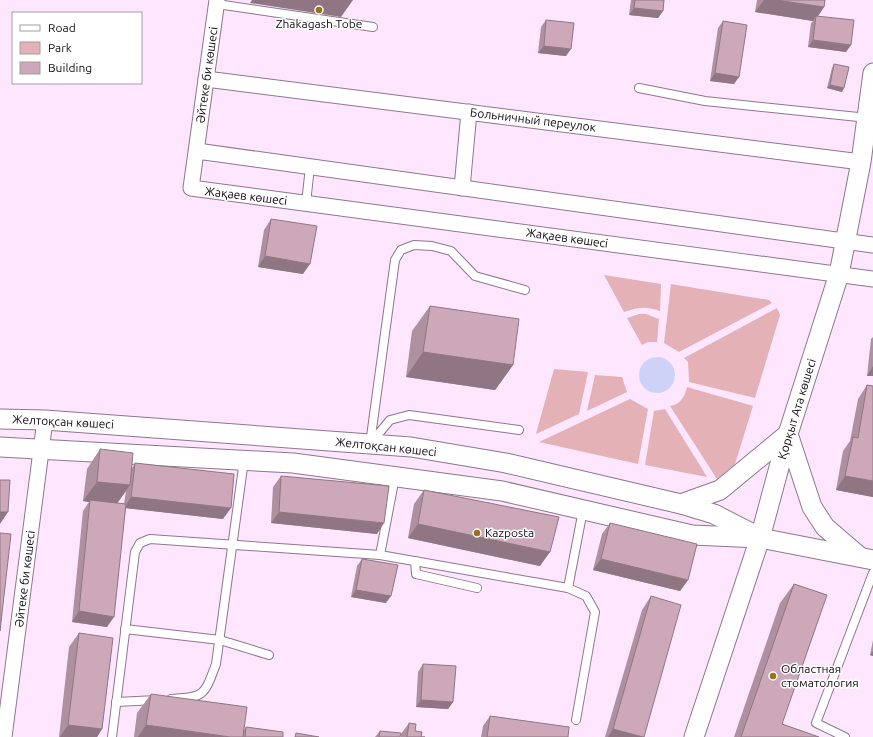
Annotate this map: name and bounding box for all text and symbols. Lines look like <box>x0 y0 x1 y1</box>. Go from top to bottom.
marker: Zhakagash Tobe <box>314 5 324 15</box>
legend <box>12 12 142 84</box>
place label: Zhakagash Tobe <box>276 17 362 30</box>
text: Road <box>48 21 76 34</box>
street label: Әйтеке би көшесі <box>193 26 220 124</box>
text: Park <box>48 41 72 54</box>
text: Building <box>48 61 92 74</box>
street label: Больничный переулок <box>469 105 597 134</box>
street label: Жақаев көшесі <box>204 184 288 207</box>
street label: Жақаев көшесі <box>525 225 609 250</box>
street label: Қорқыт Ата көшесі <box>775 357 818 461</box>
street label: Желтоқсан көшесі <box>12 412 114 431</box>
street label: Желтоқсан көшесі <box>335 435 437 458</box>
place label: Kazposta <box>485 526 534 539</box>
marker: Kazposta <box>472 528 482 538</box>
street label: Әйтеке би көшесі <box>12 530 37 628</box>
place label: Областная стоматология <box>781 662 859 689</box>
marker: Областная стоматология <box>768 671 778 681</box>

